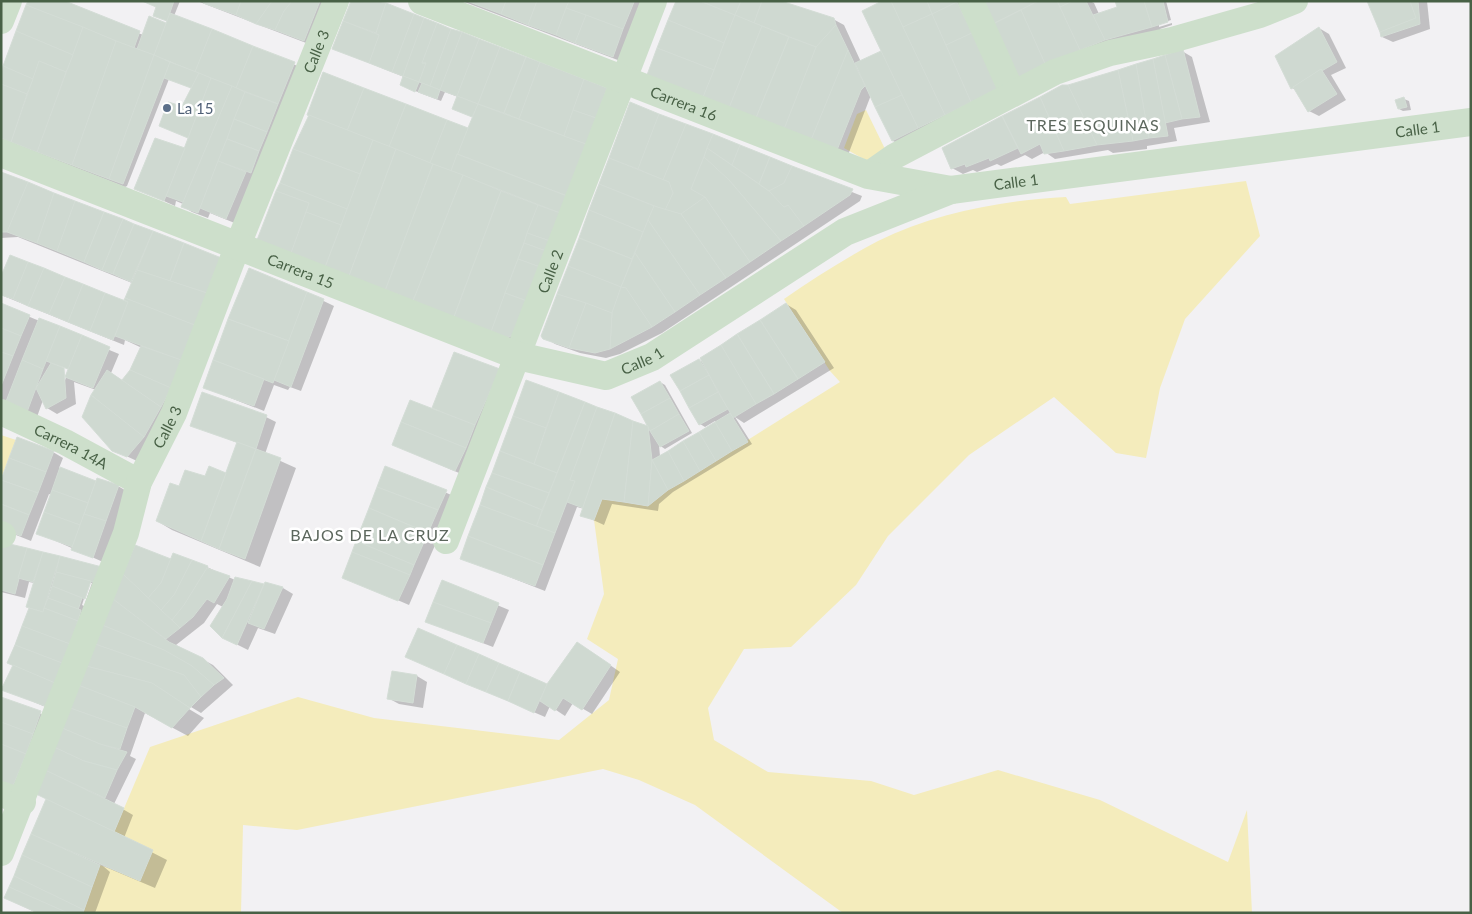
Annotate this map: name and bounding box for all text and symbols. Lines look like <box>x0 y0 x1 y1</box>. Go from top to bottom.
street label: Calle 3 <box>299 27 333 76</box>
street label: Carrera 16 <box>648 82 720 124</box>
place label: La 15 <box>177 99 213 117</box>
marker: La 15 <box>161 102 173 114</box>
district label: TRES ESQUINAS <box>1026 115 1160 134</box>
street label: Calle 1 <box>1394 117 1441 141</box>
street label: Calle 1 <box>993 170 1040 193</box>
street label: Calle 2 <box>533 247 566 296</box>
street label: Carrera 15 <box>265 249 337 292</box>
street label: Calle 1 <box>618 343 667 378</box>
street label: Calle 3 <box>149 403 185 451</box>
street label: Carrera 14A <box>31 420 112 473</box>
district label: BAJOS DE LA CRUZ <box>290 525 450 544</box>

